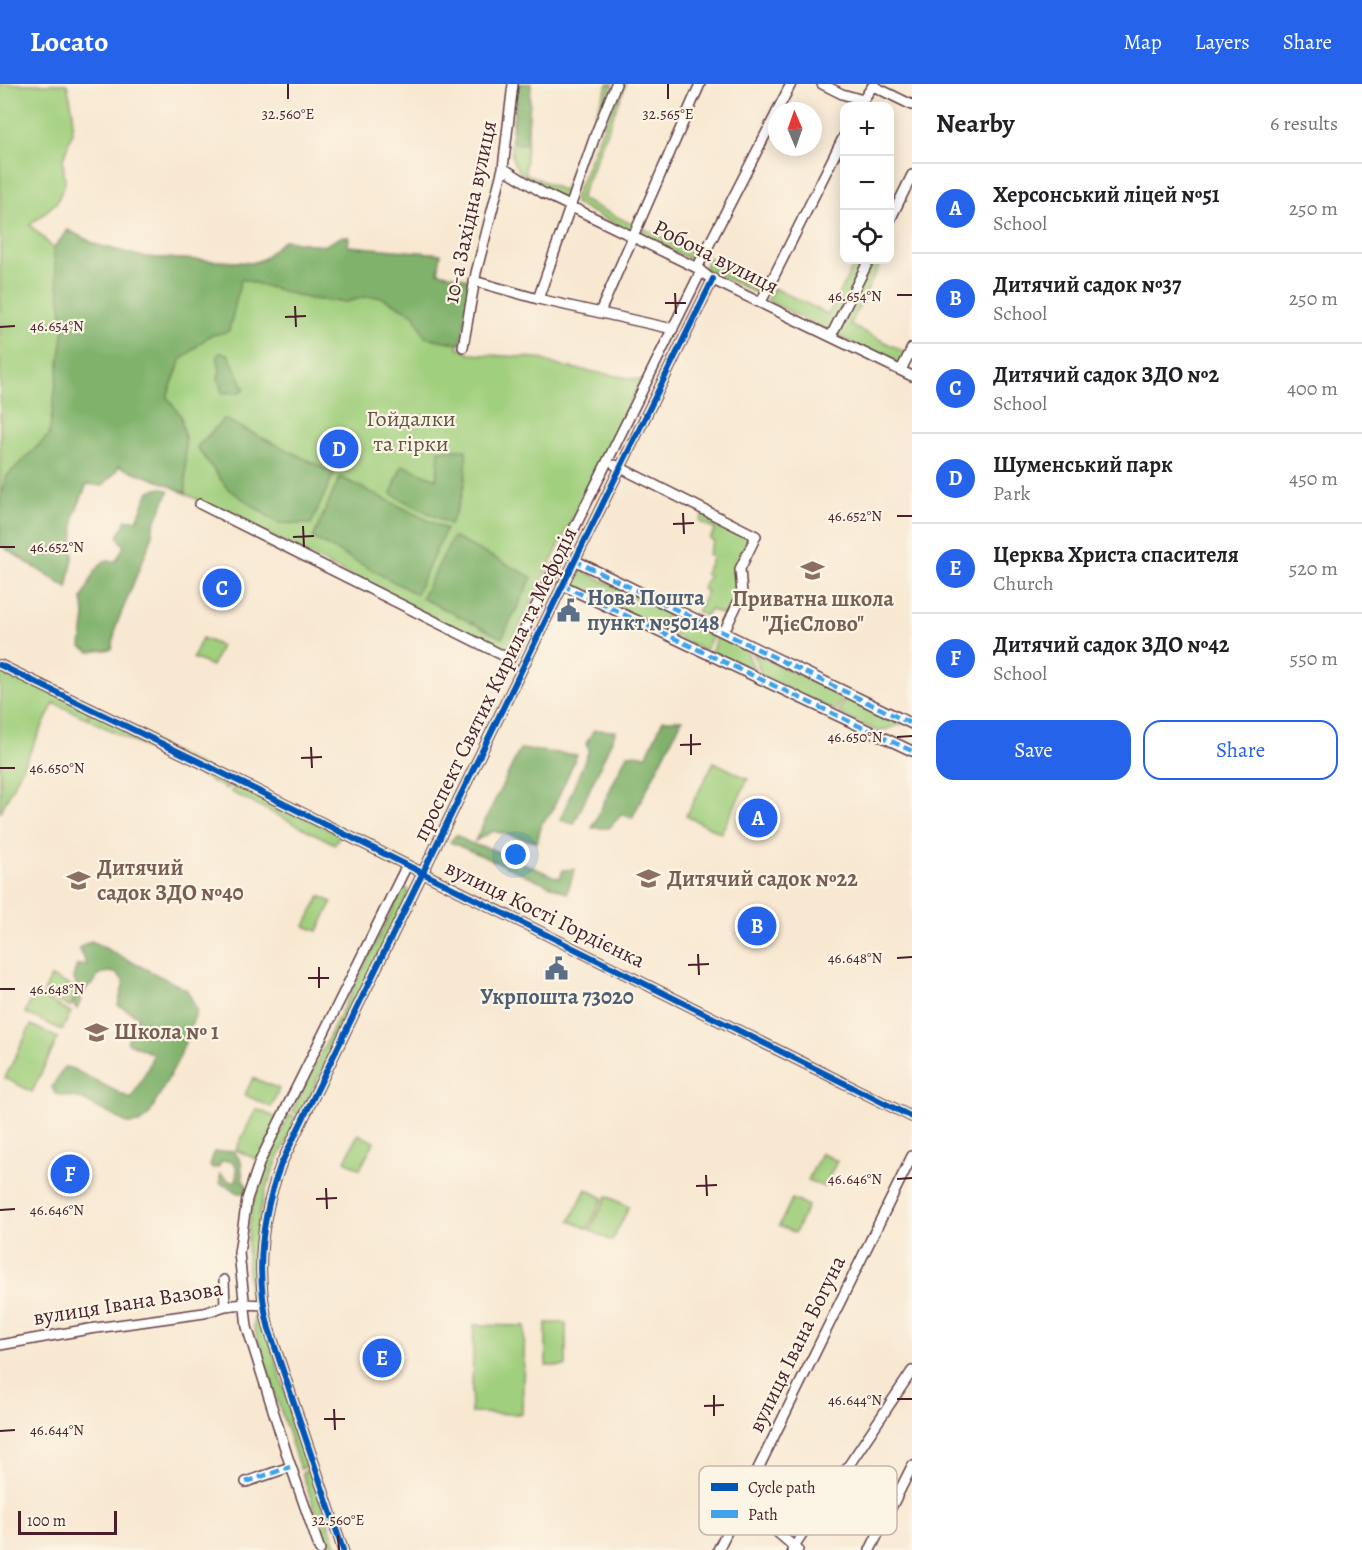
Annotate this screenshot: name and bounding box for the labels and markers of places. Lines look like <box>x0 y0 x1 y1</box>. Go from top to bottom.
pin: D <box>320 426 358 472</box>
school or university icon: Приватна школа "ДієСлово" <box>800 557 826 583</box>
pin: C <box>202 566 242 610</box>
place label: Нова Пошта пункт №50148 <box>587 583 720 638</box>
place label: Приватна школа "ДієСлово" <box>732 584 894 639</box>
public building icon: Нова Пошта пункт №50148 <box>556 598 582 624</box>
pin: A <box>738 796 777 840</box>
place label: Дитячий садок ЗДО №40 <box>97 853 244 908</box>
place label: Дитячий садок №22 <box>667 864 858 894</box>
school or university icon: Дитячий садок №22 <box>636 866 662 892</box>
school or university icon: Дитячий садок ЗДО №40 <box>66 868 92 894</box>
pin: B <box>738 904 777 948</box>
public building icon: Укрпошта 73020 <box>544 955 570 981</box>
place label: Укрпошта 73020 <box>480 982 634 1012</box>
place label: Школа № 1 <box>114 1017 219 1047</box>
school or university icon: Школа № 1 <box>83 1019 109 1045</box>
pin: F <box>50 1152 90 1196</box>
pin: E <box>362 1336 401 1380</box>

